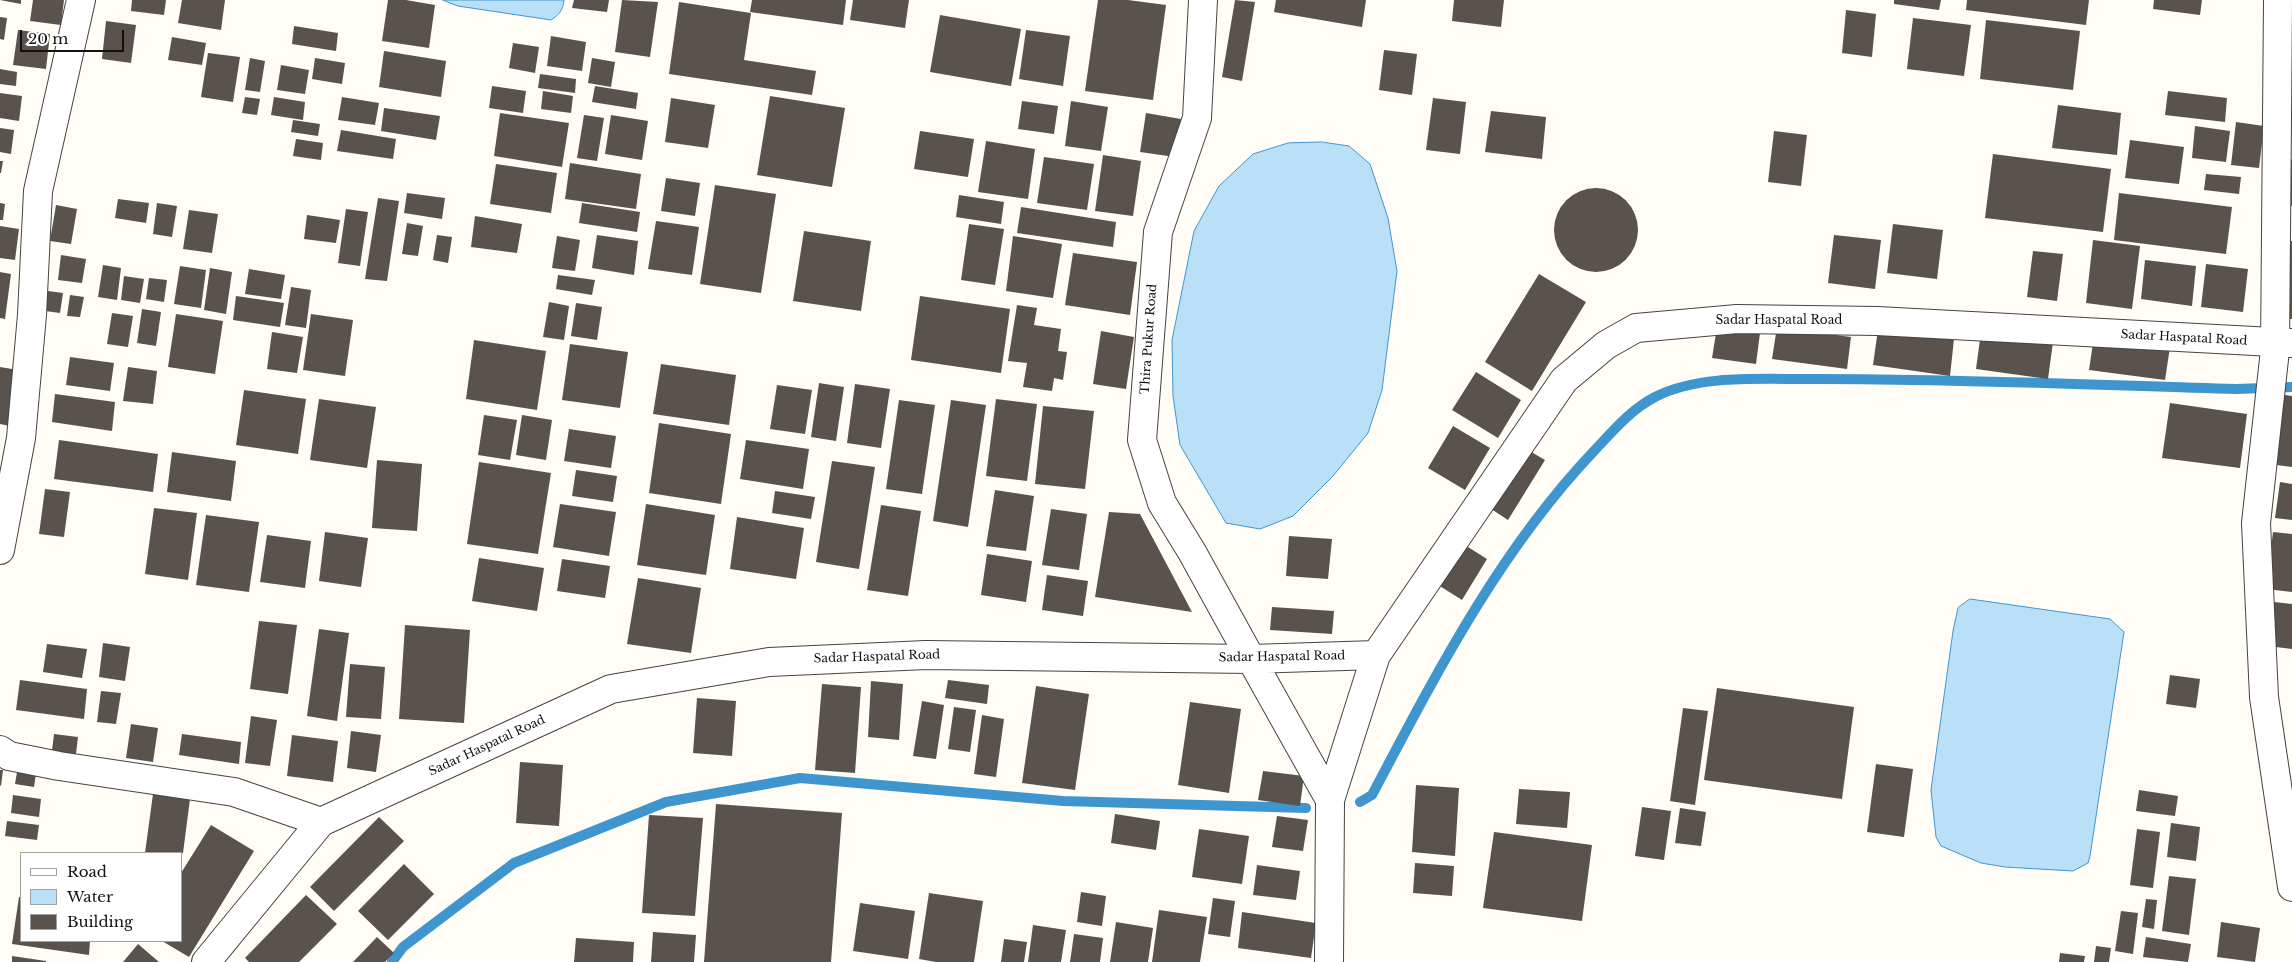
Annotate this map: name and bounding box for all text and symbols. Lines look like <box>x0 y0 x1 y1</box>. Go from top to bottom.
scale bar <box>22 20 126 52</box>
text: 20 m <box>28 29 68 48</box>
street label: Thira Pukur Road <box>1138 283 1160 395</box>
street label: Sadar Haspatal Road <box>1716 314 1842 328</box>
street label: Sadar Haspatal Road <box>2120 327 2248 349</box>
street label: Sadar Haspatal Road <box>813 648 941 666</box>
street label: Sadar Haspatal Road <box>1219 649 1345 665</box>
street label: Sadar Haspatal Road <box>427 713 547 779</box>
legend <box>20 852 182 942</box>
text: Road <box>67 862 107 881</box>
text: Water <box>67 887 113 906</box>
text: Building <box>67 912 133 931</box>

